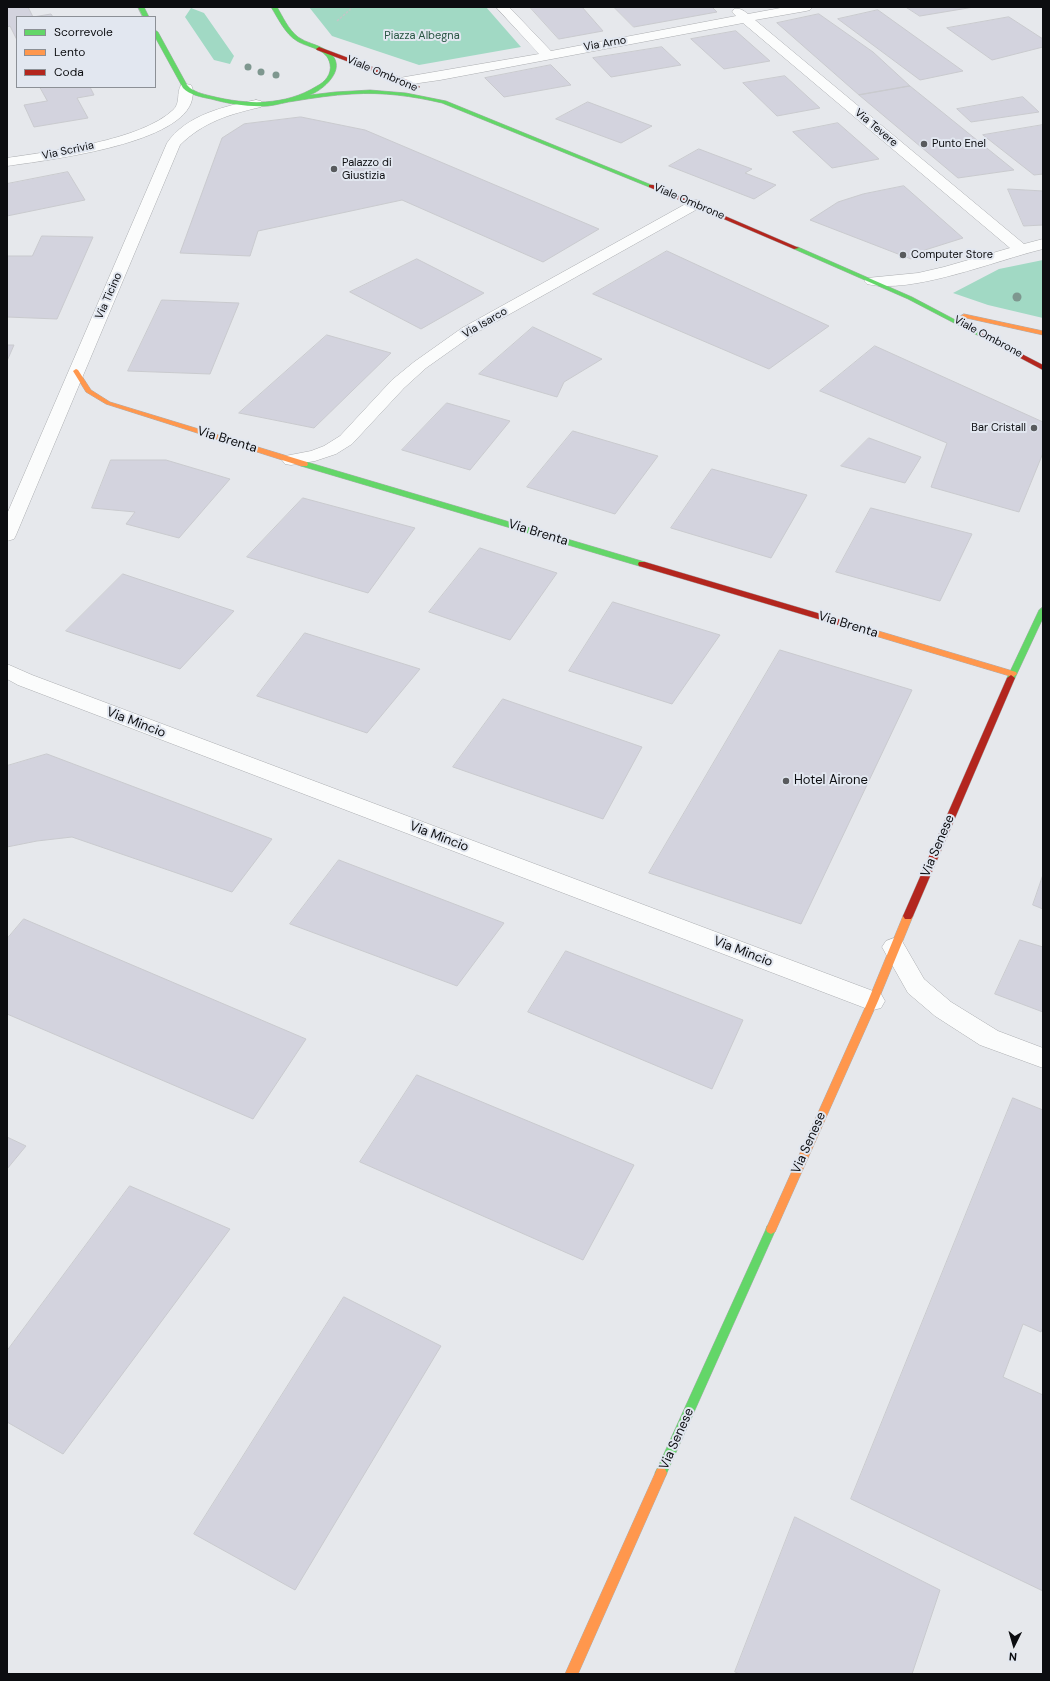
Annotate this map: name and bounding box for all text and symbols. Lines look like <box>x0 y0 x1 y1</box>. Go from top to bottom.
legend <box>16 16 156 88</box>
text: Scorrevole <box>54 24 113 40</box>
park label: Piazza Albegna <box>384 29 460 43</box>
street label: Via Arno <box>583 34 627 54</box>
text: Lento <box>54 44 85 60</box>
street label: Viale Ombrone <box>345 53 419 95</box>
text: Coda <box>54 64 84 80</box>
street label: Via Tevere <box>852 106 900 150</box>
place label: Punto Enel <box>932 137 986 151</box>
street label: Via Scrivia <box>41 139 95 163</box>
marker: Punto Enel <box>919 139 929 149</box>
place label: Palazzo di Giustizia <box>342 156 392 182</box>
marker: Palazzo di Giustizia <box>329 164 339 174</box>
street label: Viale Ombrone <box>652 181 726 223</box>
place label: Computer Store <box>911 248 993 262</box>
marker: Computer Store <box>898 250 908 260</box>
street label: Via Ticino <box>93 271 125 321</box>
street label: Via Isarco <box>460 305 510 341</box>
street label: Viale Ombrone <box>951 313 1025 361</box>
place label: Bar Cristall <box>971 421 1026 435</box>
marker: Bar Cristall <box>1029 423 1039 433</box>
street label: Via Brenta <box>195 424 259 456</box>
street label: Via Brenta <box>506 517 570 549</box>
street label: Via Brenta <box>816 609 880 641</box>
street label: Via Mincio <box>104 705 168 741</box>
place label: Hotel Airone <box>794 773 868 789</box>
marker: Hotel Airone <box>781 776 791 786</box>
street label: Via Senese <box>918 813 958 879</box>
street label: Via Mincio <box>407 819 471 855</box>
street label: Via Mincio <box>711 934 775 970</box>
street label: Via Senese <box>788 1110 830 1176</box>
street label: Via Senese <box>656 1406 698 1472</box>
north arrow <box>994 1625 1034 1665</box>
text: N <box>1008 1650 1018 1664</box>

